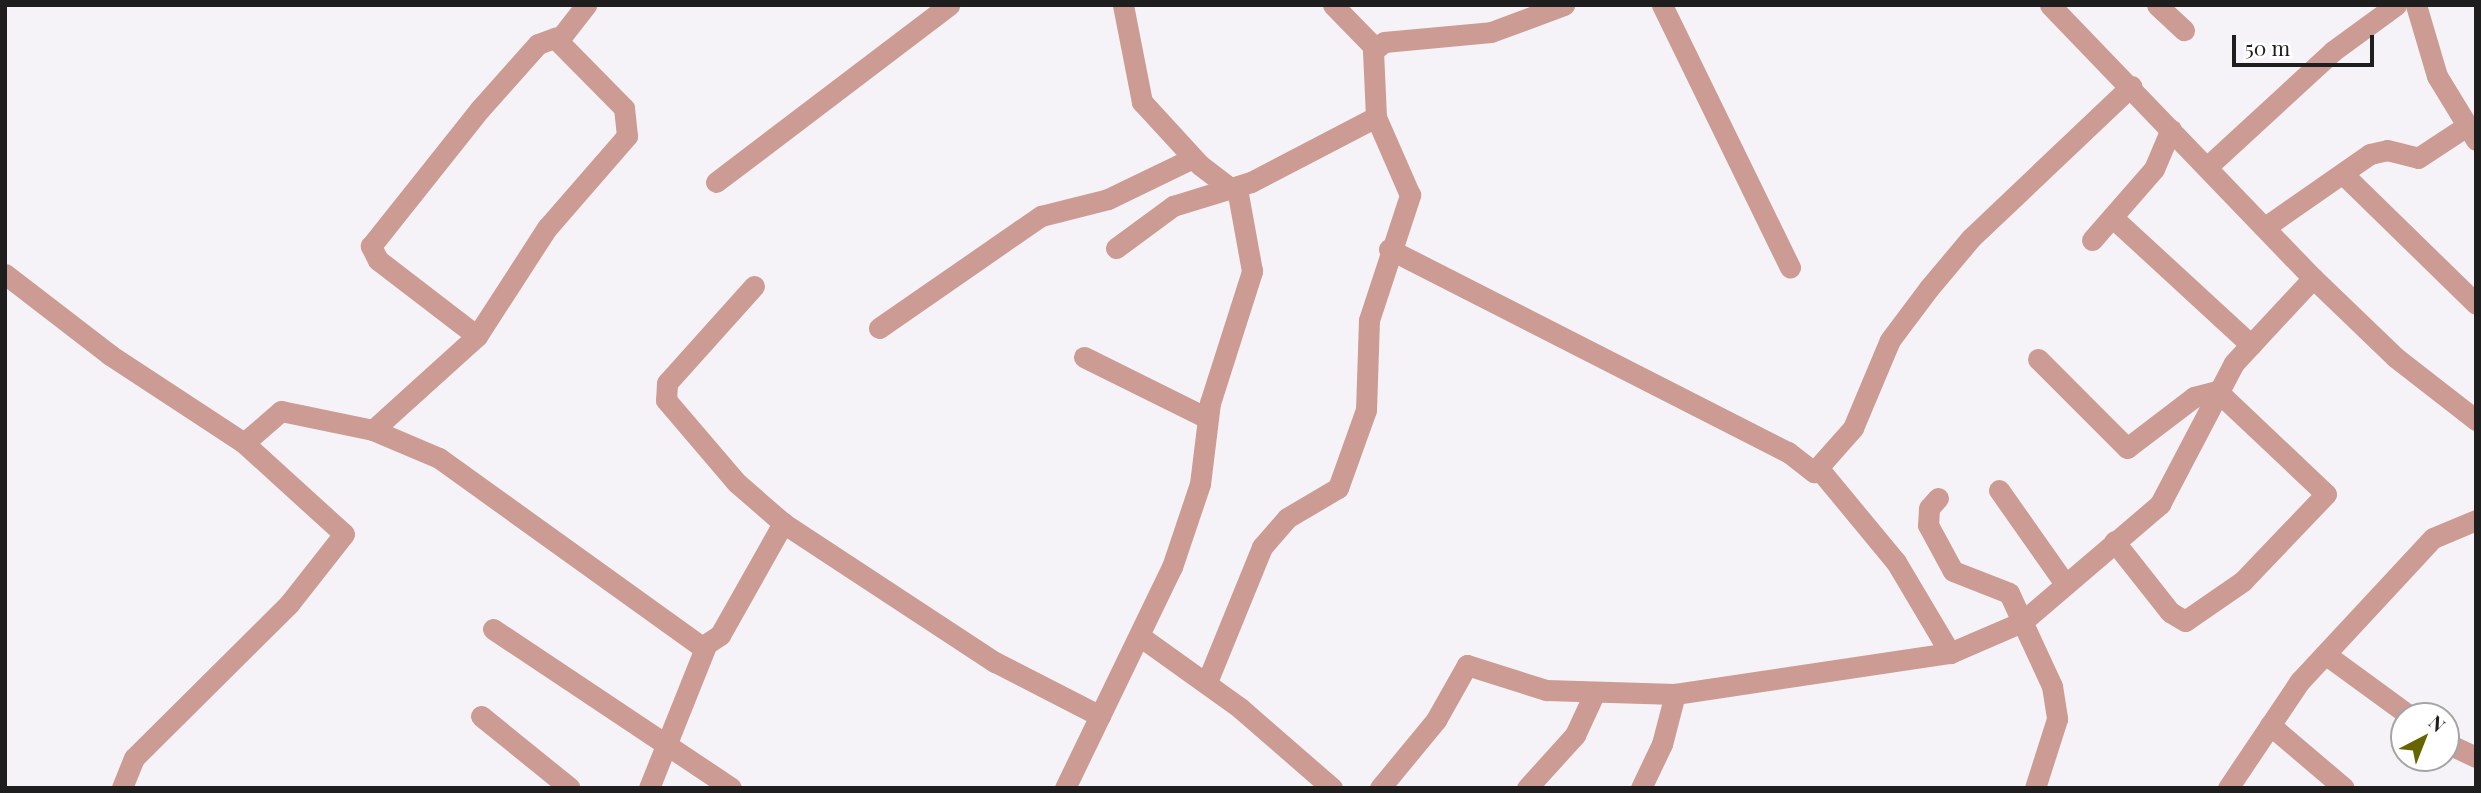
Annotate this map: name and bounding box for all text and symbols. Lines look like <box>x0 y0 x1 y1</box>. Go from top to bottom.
scale bar <box>2236 21 2378 65</box>
text: 50 m <box>2245 33 2290 61</box>
north arrow <box>2390 702 2460 772</box>
text: N <box>2424 709 2452 737</box>

